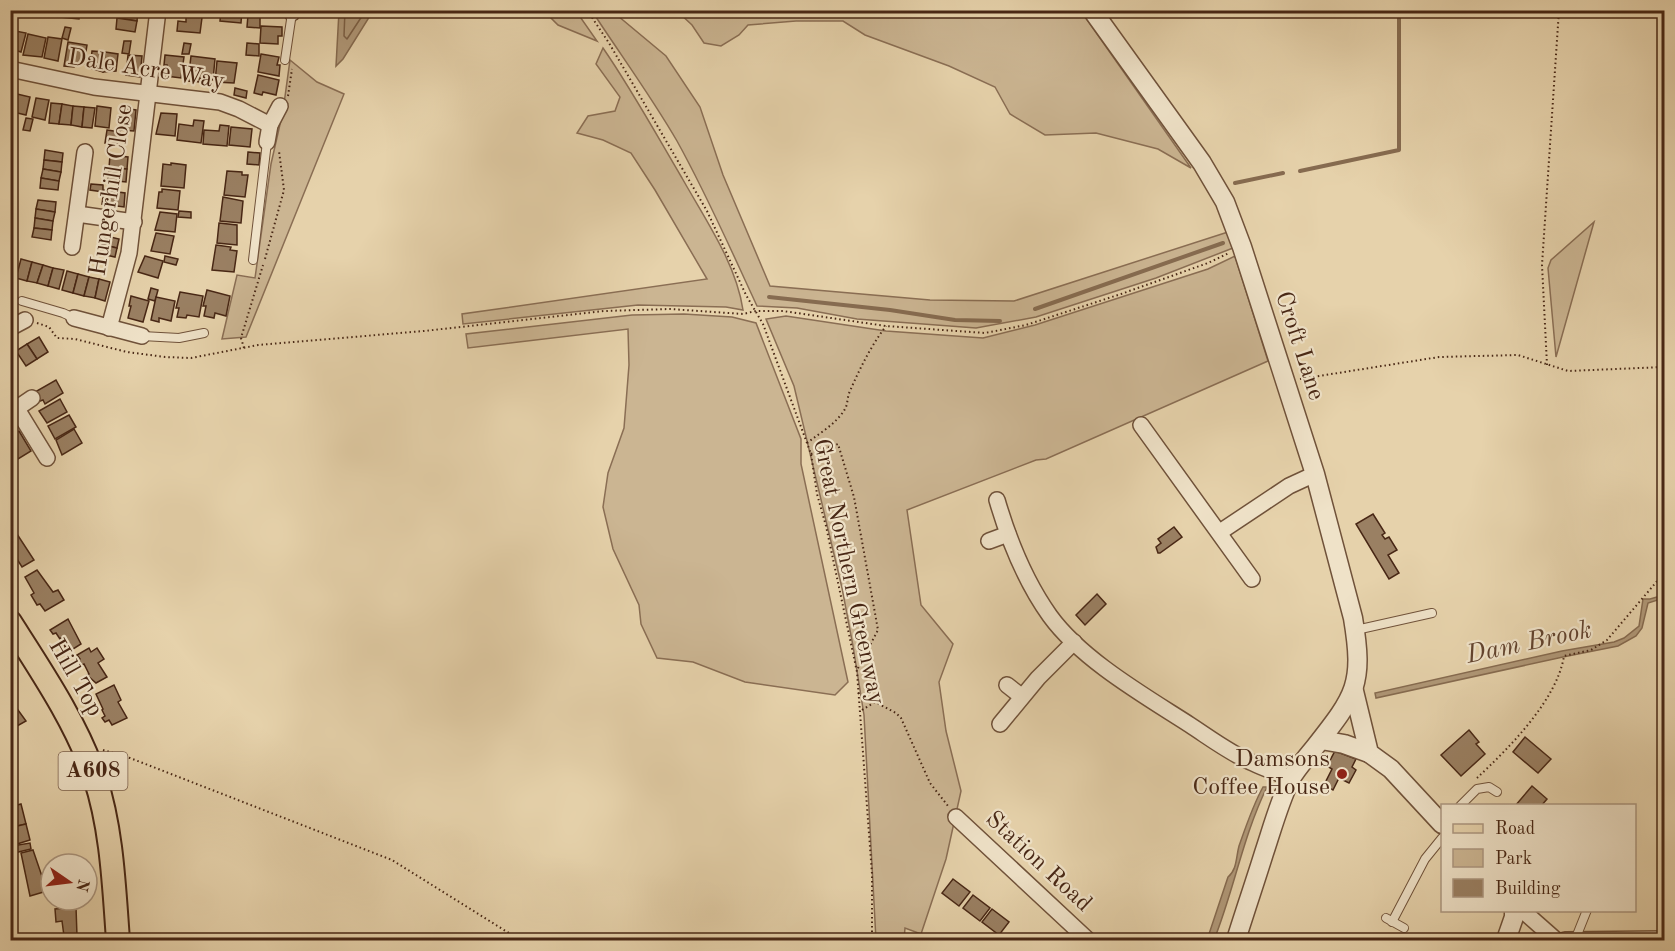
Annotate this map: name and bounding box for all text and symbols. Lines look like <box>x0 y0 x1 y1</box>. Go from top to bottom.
street label: Dale Acre Way <box>66 46 227 94</box>
street label: Hungerhill Close <box>87 102 137 278</box>
street label: Croft Lane <box>1270 289 1328 403</box>
street label: Great Northern Greenway <box>808 437 888 708</box>
water label: Dam Brook <box>1463 617 1594 669</box>
street label: Hill Top <box>43 635 107 721</box>
place label: Damsons Coffee House <box>1192 748 1330 800</box>
road number: A608 <box>58 752 128 790</box>
marker: Damsons Coffee House <box>1335 767 1349 781</box>
legend <box>1441 804 1636 912</box>
street label: Station Road <box>980 807 1096 917</box>
text: Road <box>1495 820 1535 838</box>
text: Park <box>1495 850 1532 868</box>
north arrow <box>39 852 99 912</box>
text: N <box>72 877 91 894</box>
text: Building <box>1495 880 1561 898</box>

